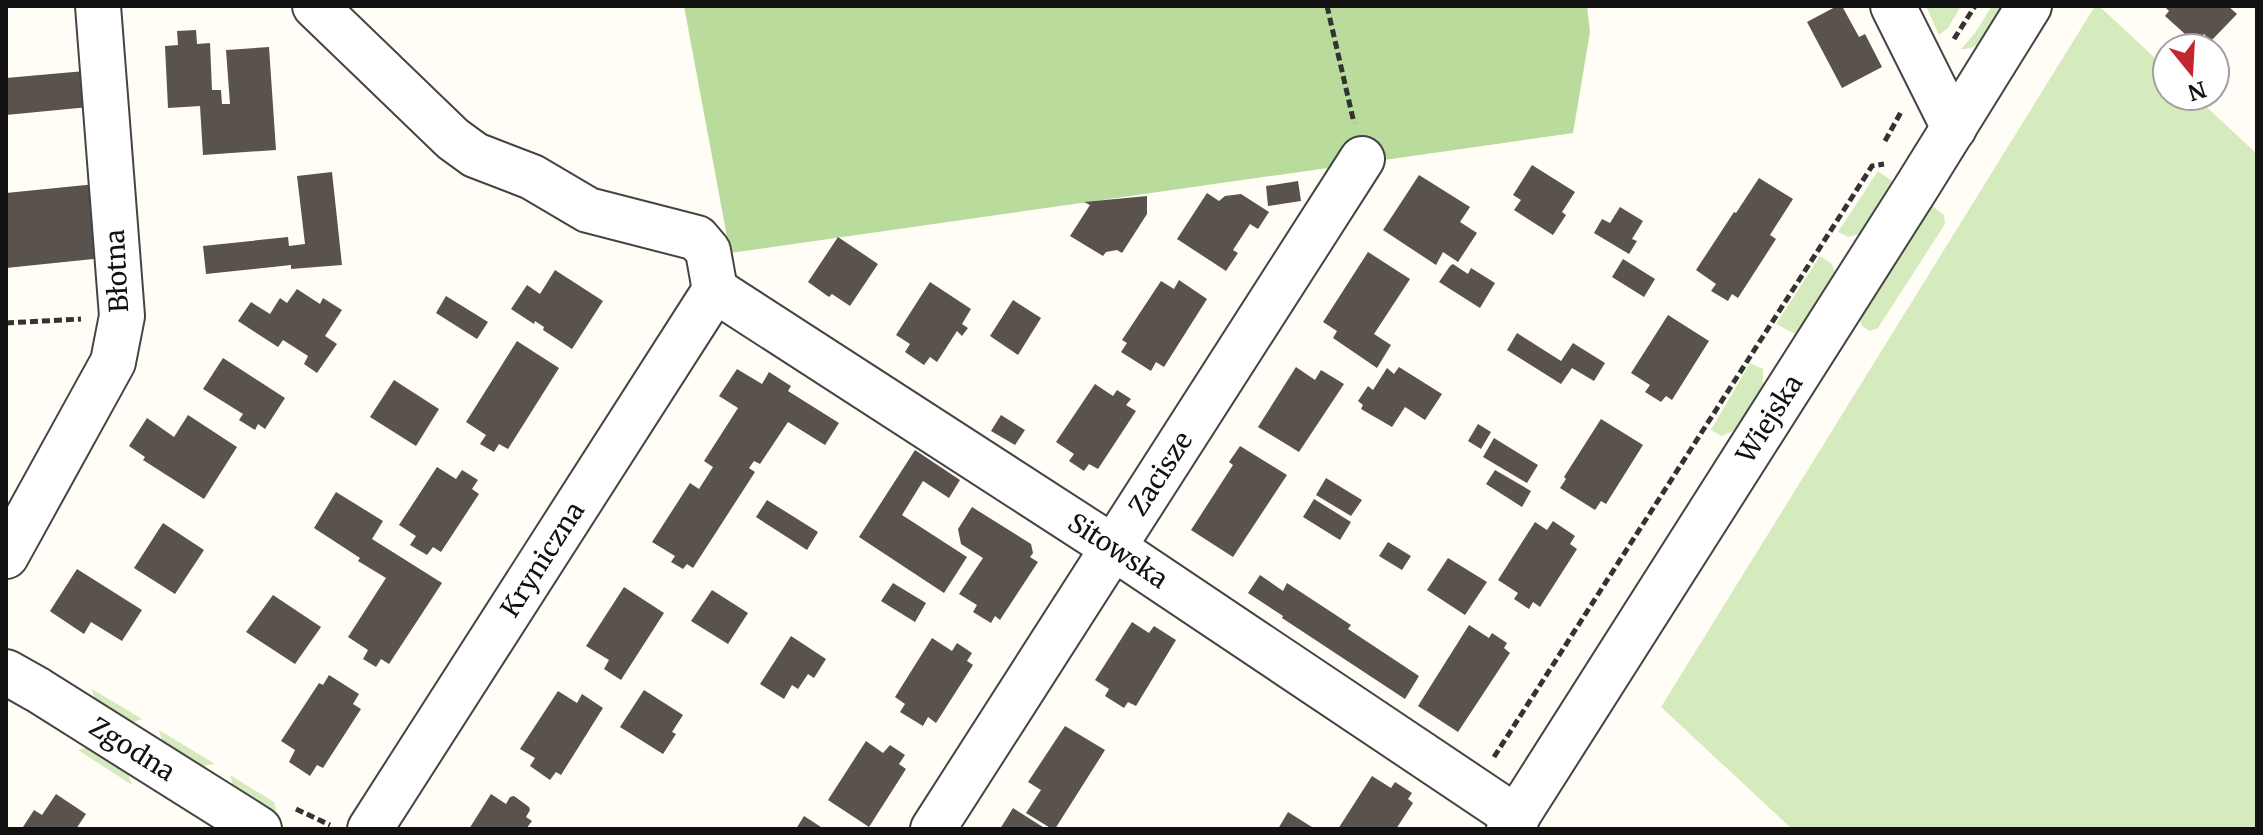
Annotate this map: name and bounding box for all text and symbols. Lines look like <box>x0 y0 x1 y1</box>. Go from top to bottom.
north arrow <box>2151 32 2231 112</box>
text: N <box>2184 75 2210 107</box>
street label: Błotna <box>98 229 135 313</box>
street label: Wiejska <box>1728 368 1809 470</box>
street label: Zacisze <box>1121 425 1199 521</box>
street label: Kryniczna <box>493 495 591 623</box>
street label: Sitowska <box>1062 506 1174 595</box>
street label: Zgodna <box>84 710 181 788</box>

